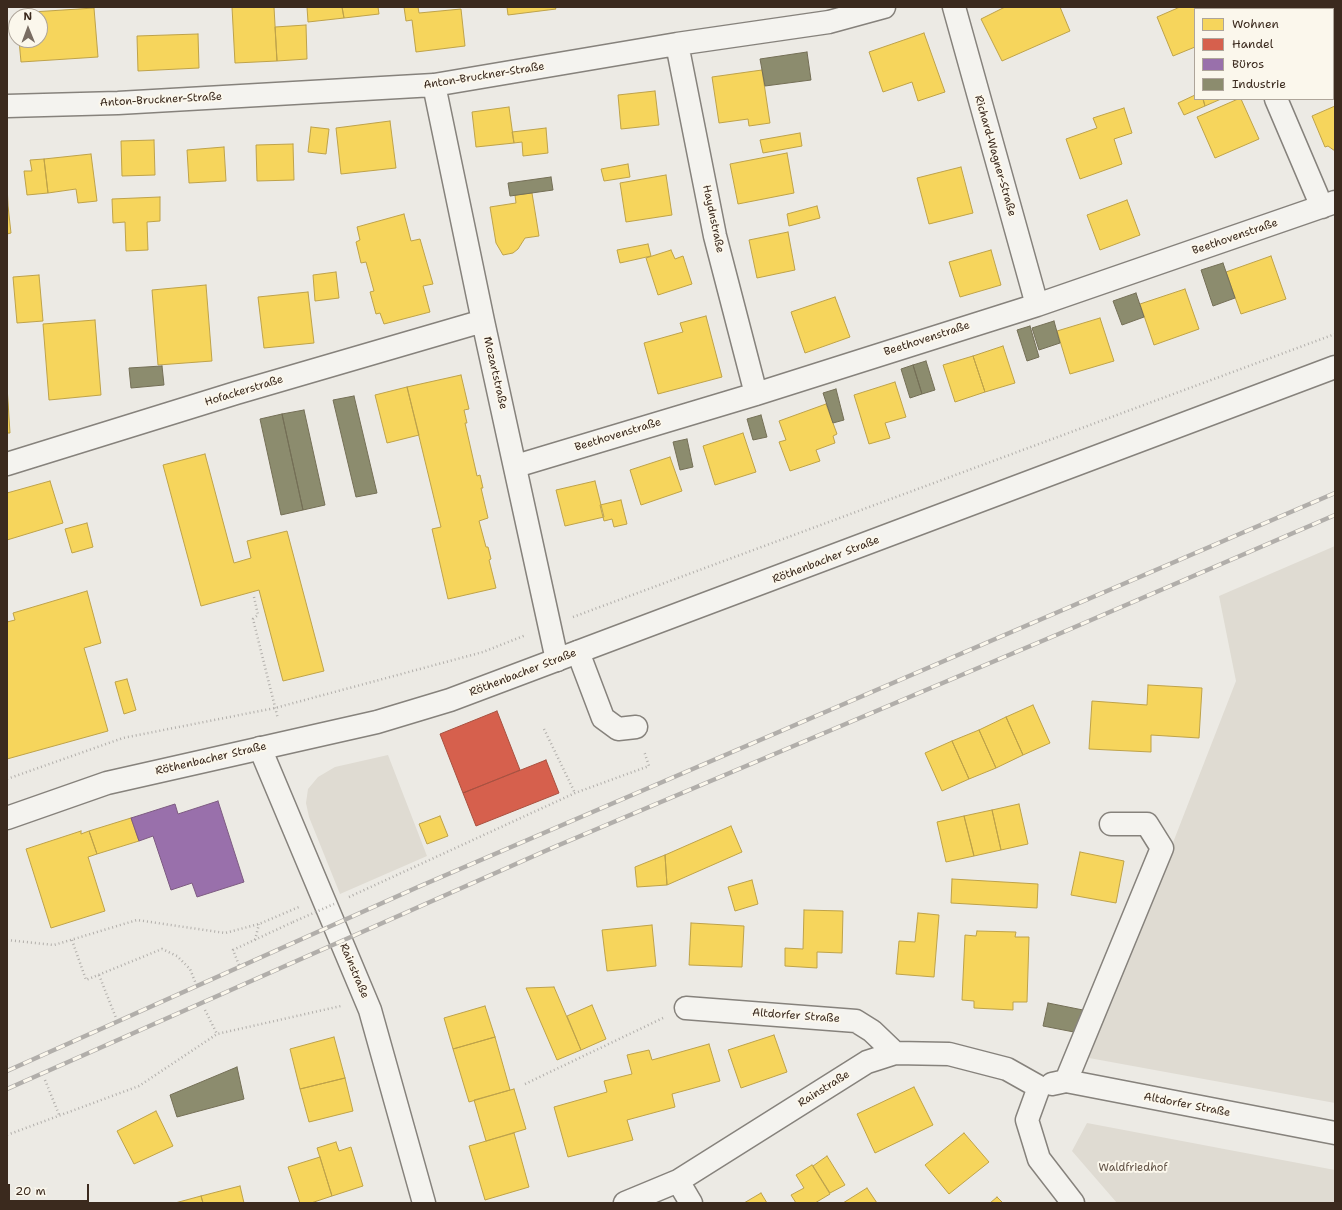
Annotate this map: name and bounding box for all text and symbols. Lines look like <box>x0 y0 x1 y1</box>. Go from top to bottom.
north arrow <box>8 8 48 48</box>
legend <box>1194 8 1334 100</box>
text: N <box>23 9 32 24</box>
text: Wohnen <box>1232 16 1279 32</box>
text: Handel <box>1232 36 1273 52</box>
text: Büros <box>1232 56 1264 72</box>
street label: Anton-Bruckner-Straße <box>422 60 546 92</box>
text: Industrie <box>1232 76 1286 92</box>
street label: Anton-Bruckner-Straße <box>100 90 222 110</box>
street label: Richard-Wagner-Straße <box>971 94 1019 218</box>
street label: Haydnstraße <box>699 184 727 254</box>
street label: Beethovenstraße <box>1190 216 1280 258</box>
street label: Beethovenstraße <box>882 319 972 359</box>
street label: Mozartstraße <box>480 335 510 411</box>
street label: Hofackerstraße <box>203 373 285 409</box>
street label: Beethovenstraße <box>573 416 663 454</box>
street label: Röthenbacher Straße <box>770 533 882 587</box>
street label: Röthenbacher Straße <box>467 646 579 700</box>
street label: Röthenbacher Straße <box>154 740 268 778</box>
street label: Rainstraße <box>337 942 371 1000</box>
street label: Altdorfer Straße <box>752 1006 840 1026</box>
street label: Rainstraße <box>796 1068 852 1110</box>
street label: Altdorfer Straße <box>1143 1090 1231 1120</box>
park label: Waldfriedhof <box>1099 1161 1167 1175</box>
scale bar <box>10 1176 91 1202</box>
text: 20 m <box>15 1183 46 1199</box>

